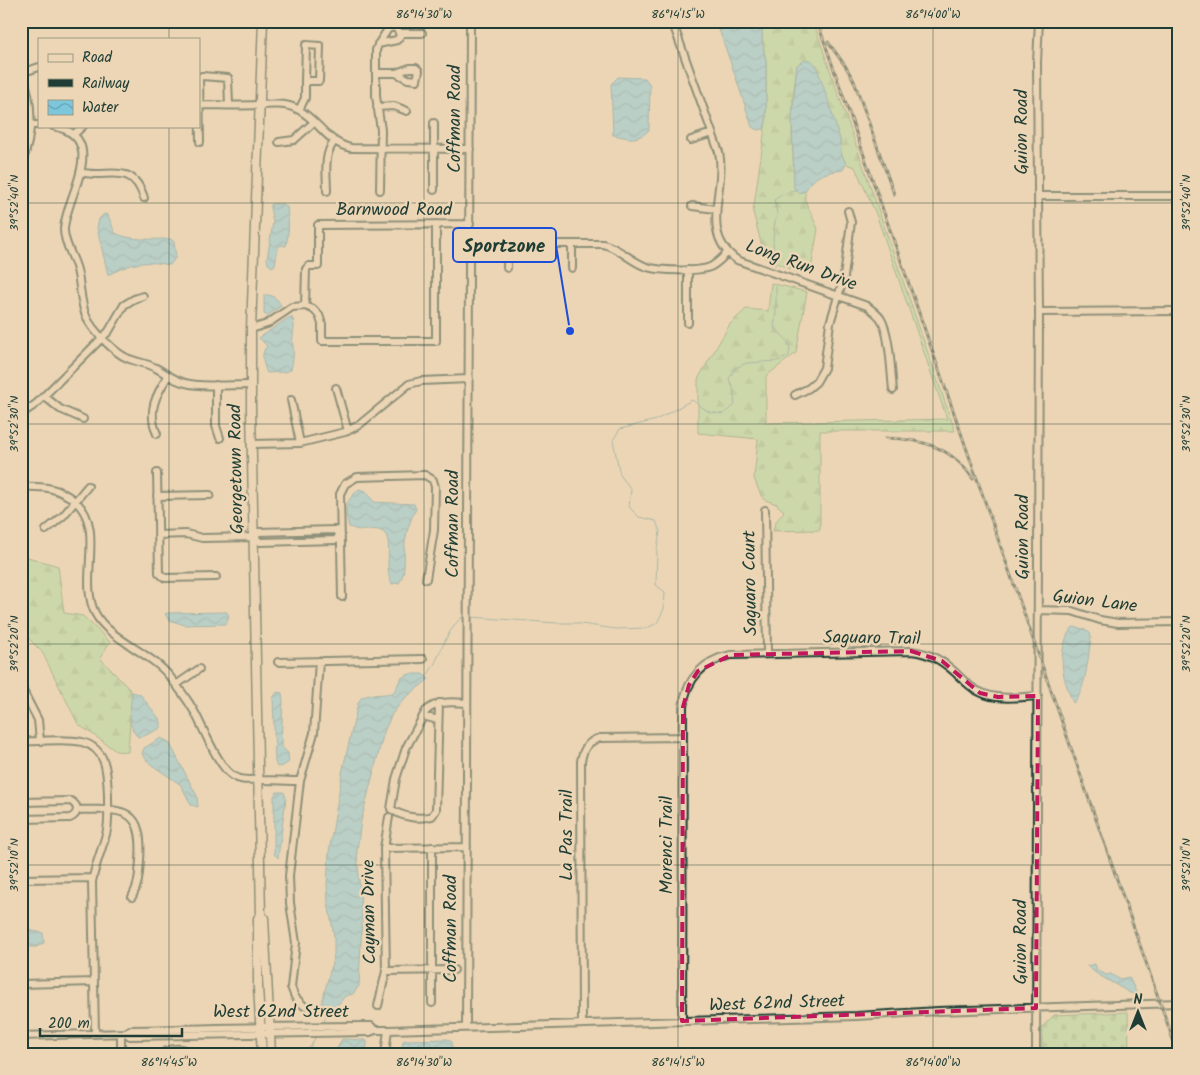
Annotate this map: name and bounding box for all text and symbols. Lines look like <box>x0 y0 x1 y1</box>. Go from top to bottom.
text: 86°14'30"W <box>396 5 452 24</box>
text: 86°14'15"W <box>651 5 705 24</box>
text: 86°14'00"W <box>905 5 961 24</box>
legend <box>38 38 200 128</box>
text: Road <box>82 46 113 70</box>
street label: Coffman Road <box>441 64 470 173</box>
text: Railway <box>82 72 130 96</box>
street label: Guion Road <box>1008 88 1037 175</box>
text: Water <box>82 96 119 120</box>
text: 39°52'40"N <box>5 175 24 231</box>
text: 39°52'40"N <box>1177 175 1196 231</box>
street label: Barnwood Road <box>336 196 453 225</box>
callout: Sportzone <box>453 228 556 262</box>
text: Sportzone <box>463 232 545 262</box>
street label: Long Run Drive <box>741 232 861 300</box>
text: 39°52'30"N <box>5 396 24 452</box>
text: 39°52'30"N <box>1177 396 1196 452</box>
street label: Georgetown Road <box>221 403 253 534</box>
street label: Coffman Road <box>439 469 468 578</box>
street label: Guion Road <box>1009 493 1038 580</box>
street label: Saguaro Court <box>736 529 766 636</box>
street label: Guion Lane <box>1051 582 1139 622</box>
text: 39°52'20"N <box>5 615 24 673</box>
text: 39°52'20"N <box>1177 615 1196 673</box>
street label: Saguaro Trail <box>823 624 922 654</box>
street label: La Pas Trail <box>553 789 582 881</box>
street label: Morenci Trail <box>653 795 682 894</box>
text: 39°52'10"N <box>5 838 24 892</box>
text: 39°52'10"N <box>1177 838 1196 892</box>
street label: Cayman Drive <box>355 859 385 965</box>
street label: Coffman Road <box>437 874 466 983</box>
street label: Guion Road <box>1007 898 1036 985</box>
street label: West 62nd Street <box>709 987 846 1021</box>
north arrow <box>1112 988 1162 1038</box>
text: N <box>1134 989 1143 1011</box>
street label: West 62nd Street <box>213 998 350 1027</box>
scale bar <box>40 1005 182 1037</box>
text: 200 m <box>48 1012 90 1036</box>
text: 86°14'45"W <box>141 1053 197 1072</box>
text: 86°14'30"W <box>396 1053 452 1072</box>
text: 86°14'15"W <box>651 1053 705 1072</box>
text: 86°14'00"W <box>905 1053 961 1072</box>

